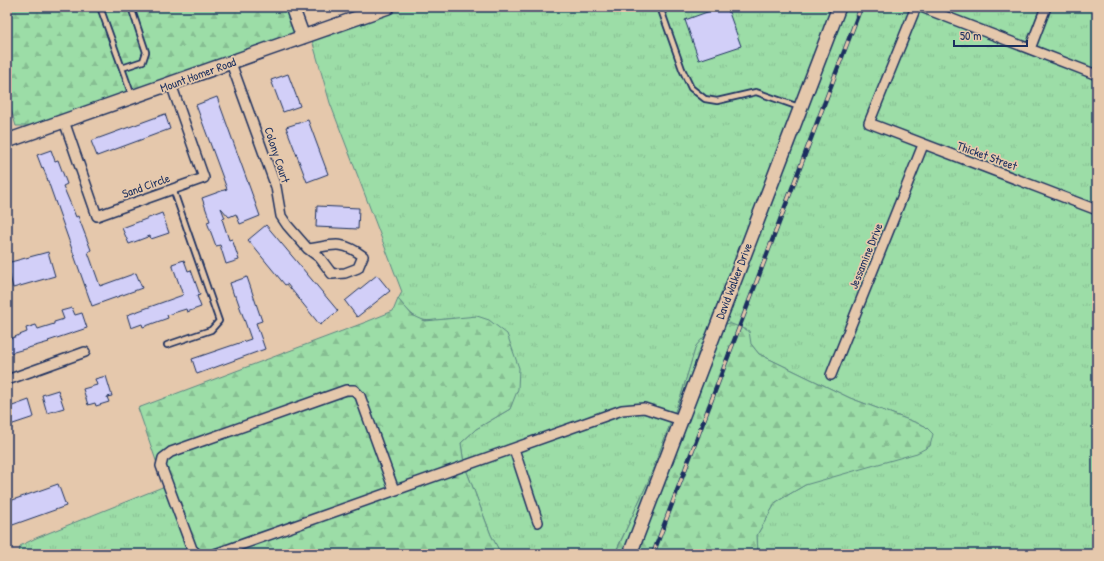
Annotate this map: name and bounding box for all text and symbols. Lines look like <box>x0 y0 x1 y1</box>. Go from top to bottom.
scale bar <box>954 22 1027 48</box>
text: 50 m <box>960 27 981 44</box>
street label: Mount Homer Road <box>158 53 238 96</box>
street label: Colony Court <box>260 125 295 186</box>
street label: Thicket Street <box>955 137 1020 175</box>
street label: Sand Circle <box>120 169 172 202</box>
street label: Jessamine Drive <box>845 220 887 291</box>
street label: David Walker Drive <box>711 240 756 321</box>

